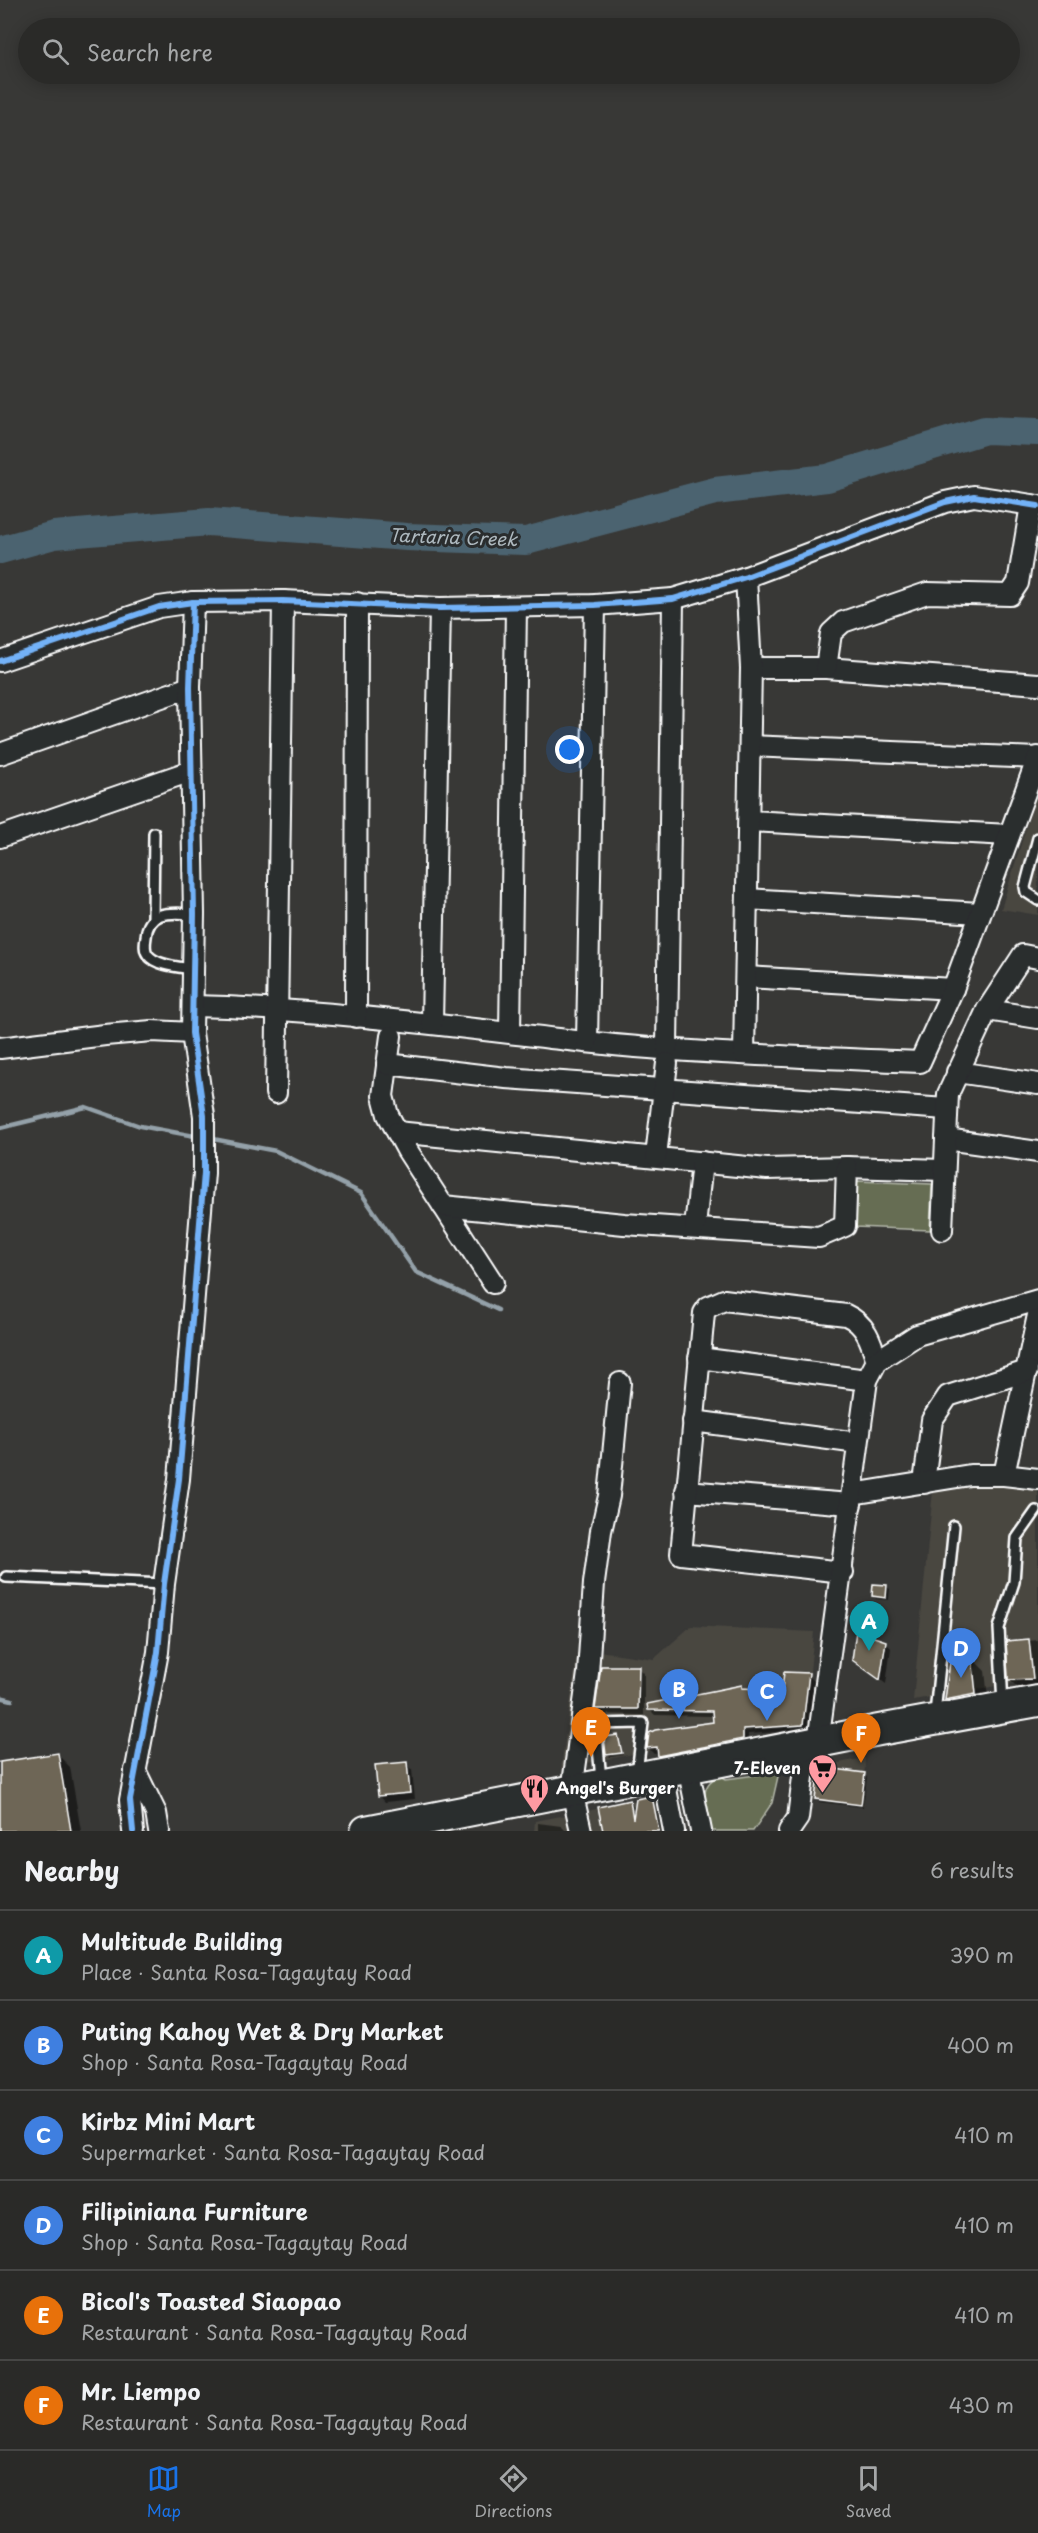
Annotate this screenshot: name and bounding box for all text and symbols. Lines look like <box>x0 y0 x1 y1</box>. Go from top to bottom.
search box <box>18 18 1020 84</box>
icon: search <box>39 35 72 68</box>
text: Search here <box>87 35 213 68</box>
water label: Tartaria Creek <box>388 521 519 552</box>
your location <box>555 735 584 764</box>
pin: A <box>850 1602 888 1651</box>
pin: D <box>942 1628 980 1678</box>
pin: B <box>660 1670 698 1719</box>
pin: C <box>748 1672 786 1721</box>
pin: E <box>572 1708 610 1757</box>
pin: F <box>842 1714 880 1763</box>
supermarket icon: 7-Eleven <box>806 1752 838 1794</box>
place label: 7-Eleven <box>734 1755 801 1779</box>
restaurant icon: Angel's Burger <box>519 1772 551 1814</box>
place label: Angel's Burger <box>556 1775 675 1799</box>
text: Nearby <box>24 1851 119 1890</box>
text: 6 results <box>930 1855 1014 1885</box>
text: Multitude Building <box>81 1924 283 1957</box>
text: A <box>36 1940 51 1970</box>
text: 390 m <box>950 1940 1014 1970</box>
text: Place · Santa Rosa-Tagaytay Road <box>81 1957 412 1987</box>
text: Puting Kahoy Wet & Dry Market <box>81 2014 444 2047</box>
text: B <box>37 2030 50 2060</box>
text: 400 m <box>947 2030 1014 2060</box>
text: Shop · Santa Rosa-Tagaytay Road <box>81 2047 408 2077</box>
text: Kirbz Mini Mart <box>81 2104 255 2137</box>
text: C <box>36 2120 51 2150</box>
text: 410 m <box>954 2120 1014 2150</box>
text: Supermarket · Santa Rosa-Tagaytay Road <box>81 2137 485 2167</box>
text: Filipiniana Furniture <box>81 2194 308 2227</box>
text: D <box>36 2210 51 2240</box>
text: 410 m <box>954 2210 1014 2240</box>
text: Shop · Santa Rosa-Tagaytay Road <box>81 2227 408 2257</box>
text: Bicol's Toasted Siaopao <box>81 2284 341 2317</box>
text: E <box>37 2300 50 2330</box>
text: 410 m <box>954 2300 1014 2330</box>
text: Restaurant · Santa Rosa-Tagaytay Road <box>81 2317 468 2347</box>
text: Mr. Liempo <box>81 2374 200 2407</box>
text: F <box>38 2390 49 2420</box>
text: 430 m <box>949 2390 1014 2420</box>
text: Restaurant · Santa Rosa-Tagaytay Road <box>81 2407 468 2437</box>
tab: Map <box>147 2462 181 2522</box>
tab: Directions <box>474 2462 552 2522</box>
tab: Saved <box>846 2462 891 2522</box>

